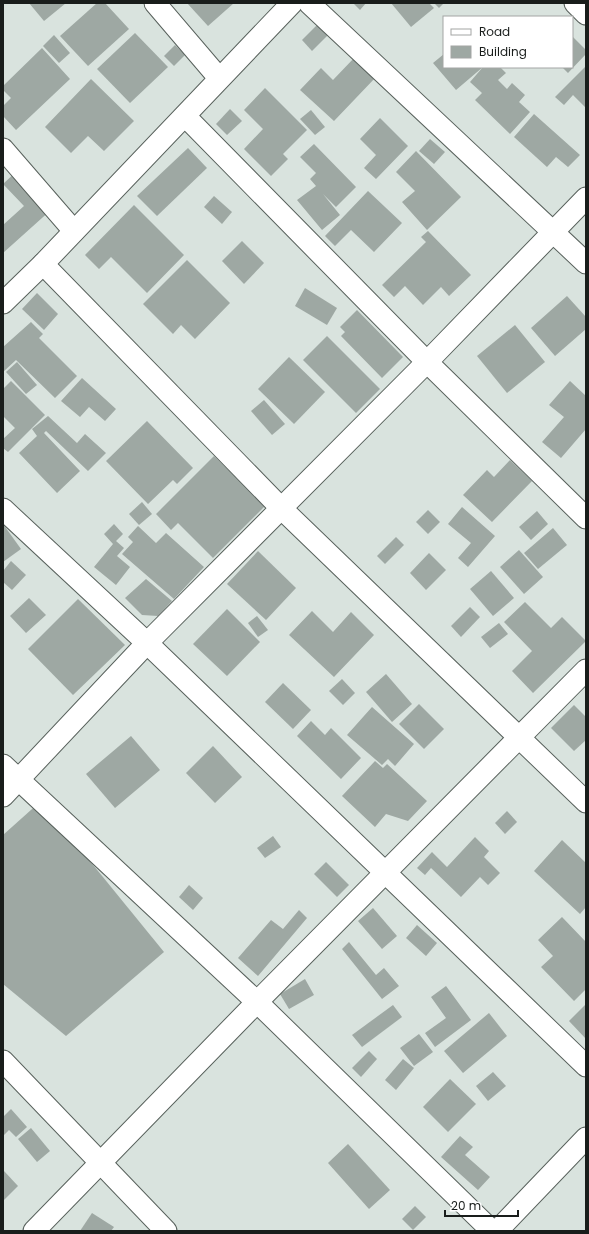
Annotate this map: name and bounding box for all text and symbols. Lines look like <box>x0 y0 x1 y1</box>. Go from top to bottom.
legend <box>443 16 573 68</box>
text: Road <box>479 23 510 40</box>
text: Building <box>479 43 527 60</box>
scale bar <box>445 1192 518 1218</box>
text: 20 m <box>451 1197 481 1214</box>

